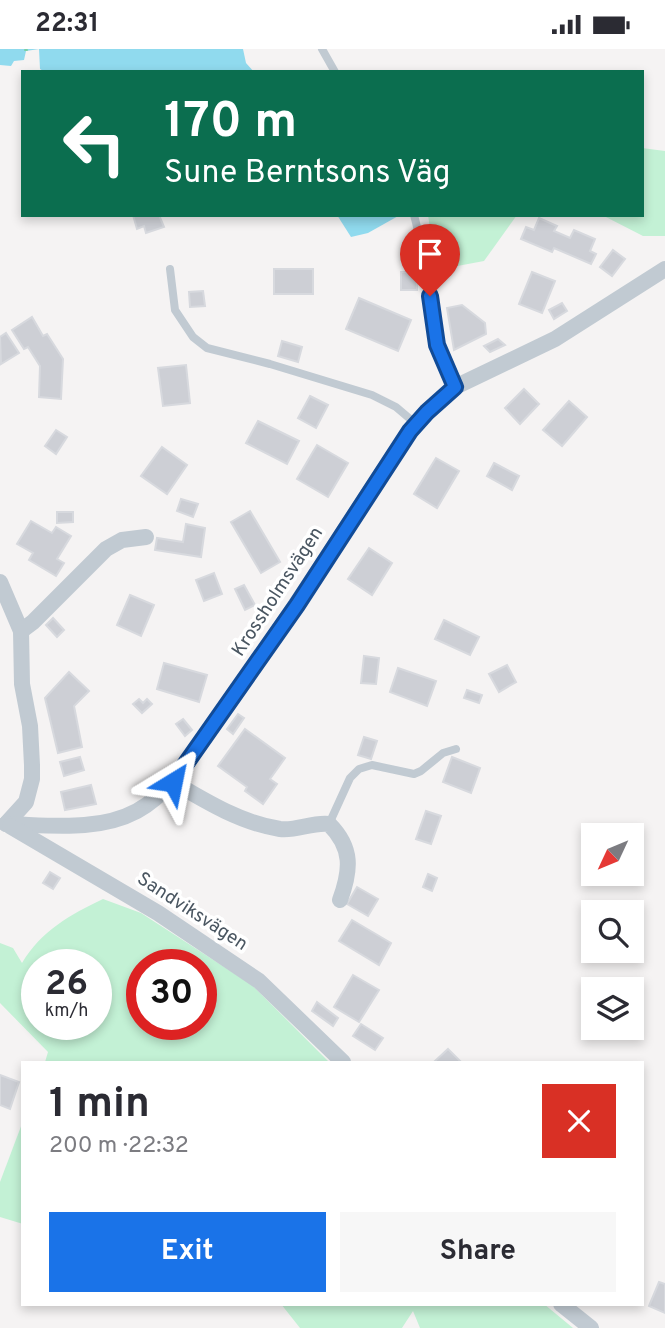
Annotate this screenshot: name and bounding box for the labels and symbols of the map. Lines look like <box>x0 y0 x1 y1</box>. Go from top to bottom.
pin <box>400 224 460 296</box>
street label: Krossholmsvägen <box>227 523 329 661</box>
position arrow <box>136 745 210 819</box>
north arrow <box>581 823 644 885</box>
street label: Sandviksvägen <box>132 867 252 957</box>
speed limit sign: 30 <box>126 949 217 1040</box>

